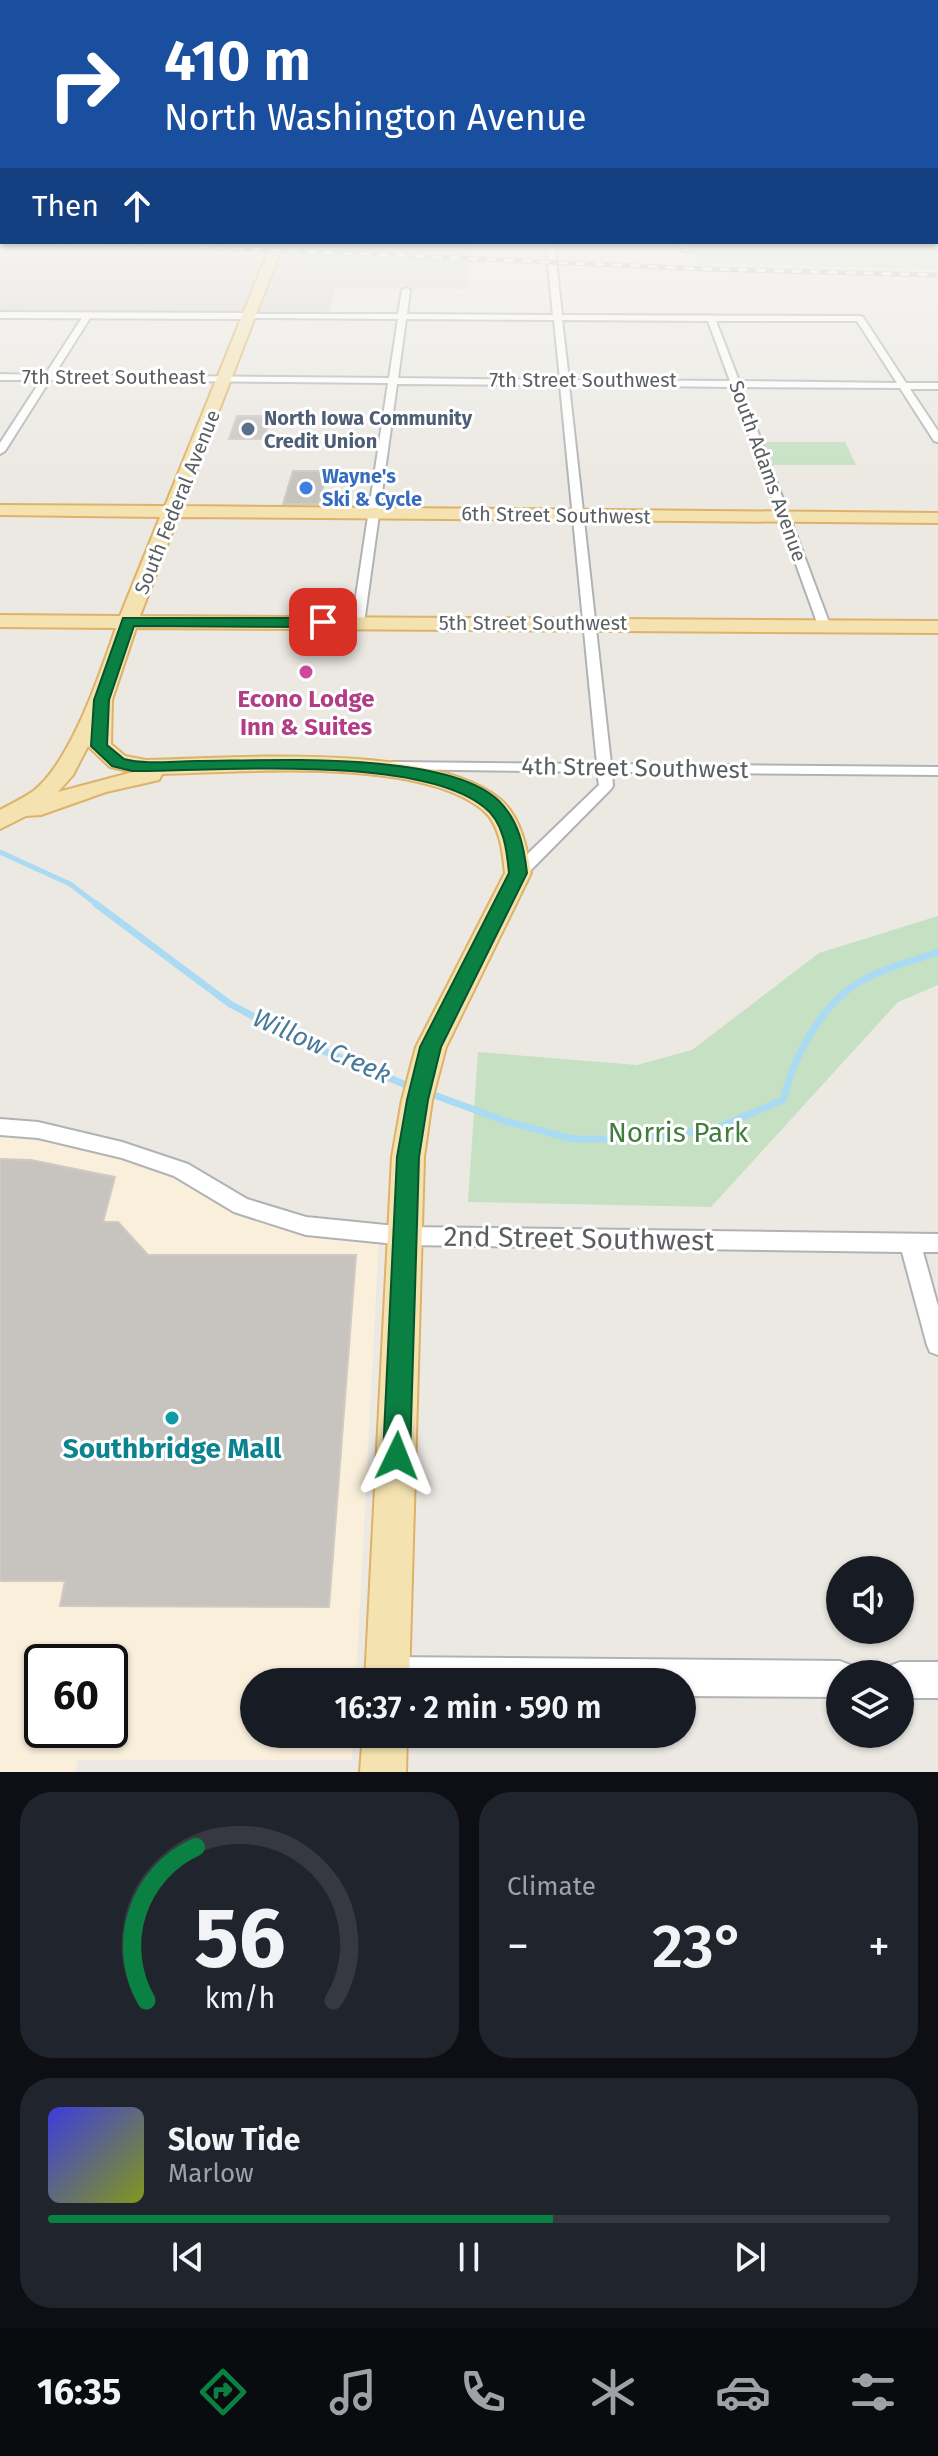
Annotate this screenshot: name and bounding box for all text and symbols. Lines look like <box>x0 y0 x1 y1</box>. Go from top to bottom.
text: 410 m <box>164 28 311 95</box>
icon: right <box>32 32 136 136</box>
text: North Washington Avenue <box>164 96 587 140</box>
icon: ahead <box>115 184 159 228</box>
text: Then <box>32 188 99 224</box>
street label: 7th Street Southeast <box>22 365 207 389</box>
street label: 7th Street Southwest <box>489 368 678 392</box>
street label: South Adams Avenue <box>724 377 812 565</box>
street label: South Federal Avenue <box>129 406 225 598</box>
place label: North Iowa Community Credit Union <box>264 406 473 453</box>
marker: North Iowa Community Credit Union <box>239 420 257 438</box>
place label: Wayne's Ski & Cycle <box>322 464 422 511</box>
marker: Wayne's Ski & Cycle <box>297 479 315 497</box>
street label: 6th Street Southwest <box>461 501 652 529</box>
pin <box>289 588 357 656</box>
icon: arrive <box>301 600 345 644</box>
street label: 5th Street Southwest <box>439 611 628 635</box>
marker: Econo Lodge Inn & Suites <box>297 663 315 681</box>
place label: Econo Lodge Inn & Suites <box>238 685 374 741</box>
street label: 4th Street Southwest <box>521 752 749 784</box>
water label: Willow Creek <box>248 1002 396 1091</box>
park label: Norris Park <box>608 1116 749 1149</box>
street label: 2nd Street Southwest <box>443 1220 716 1257</box>
marker: Southbridge Mall <box>163 1409 181 1427</box>
position arrow <box>355 1414 439 1498</box>
place label: Southbridge Mall <box>63 1432 282 1465</box>
map controls <box>826 1556 914 1748</box>
button: sound <box>826 1556 914 1644</box>
speed limit sign: 60 <box>24 1644 128 1748</box>
button: layers <box>826 1660 914 1748</box>
text: 16:37 · 2 min · 590 m <box>335 1690 601 1726</box>
text: Climate <box>507 1871 596 1902</box>
text: 56 <box>194 1889 285 1989</box>
text: 23° <box>652 1911 745 1983</box>
text: − <box>507 1920 529 1973</box>
text: + <box>868 1920 890 1973</box>
text: km/h <box>204 1981 275 2016</box>
text: Slow Tide <box>168 2122 300 2158</box>
text: Marlow <box>168 2158 254 2189</box>
icon: previous <box>166 2235 210 2279</box>
icon: pause <box>447 2235 491 2279</box>
icon: next <box>728 2235 772 2279</box>
icon: directions <box>195 2364 251 2420</box>
icon: music <box>325 2364 381 2420</box>
icon: phone <box>455 2364 511 2420</box>
icon: climate <box>585 2364 641 2420</box>
icon: car <box>715 2364 771 2420</box>
icon: filters <box>845 2364 901 2420</box>
text: 16:35 <box>37 2370 121 2414</box>

